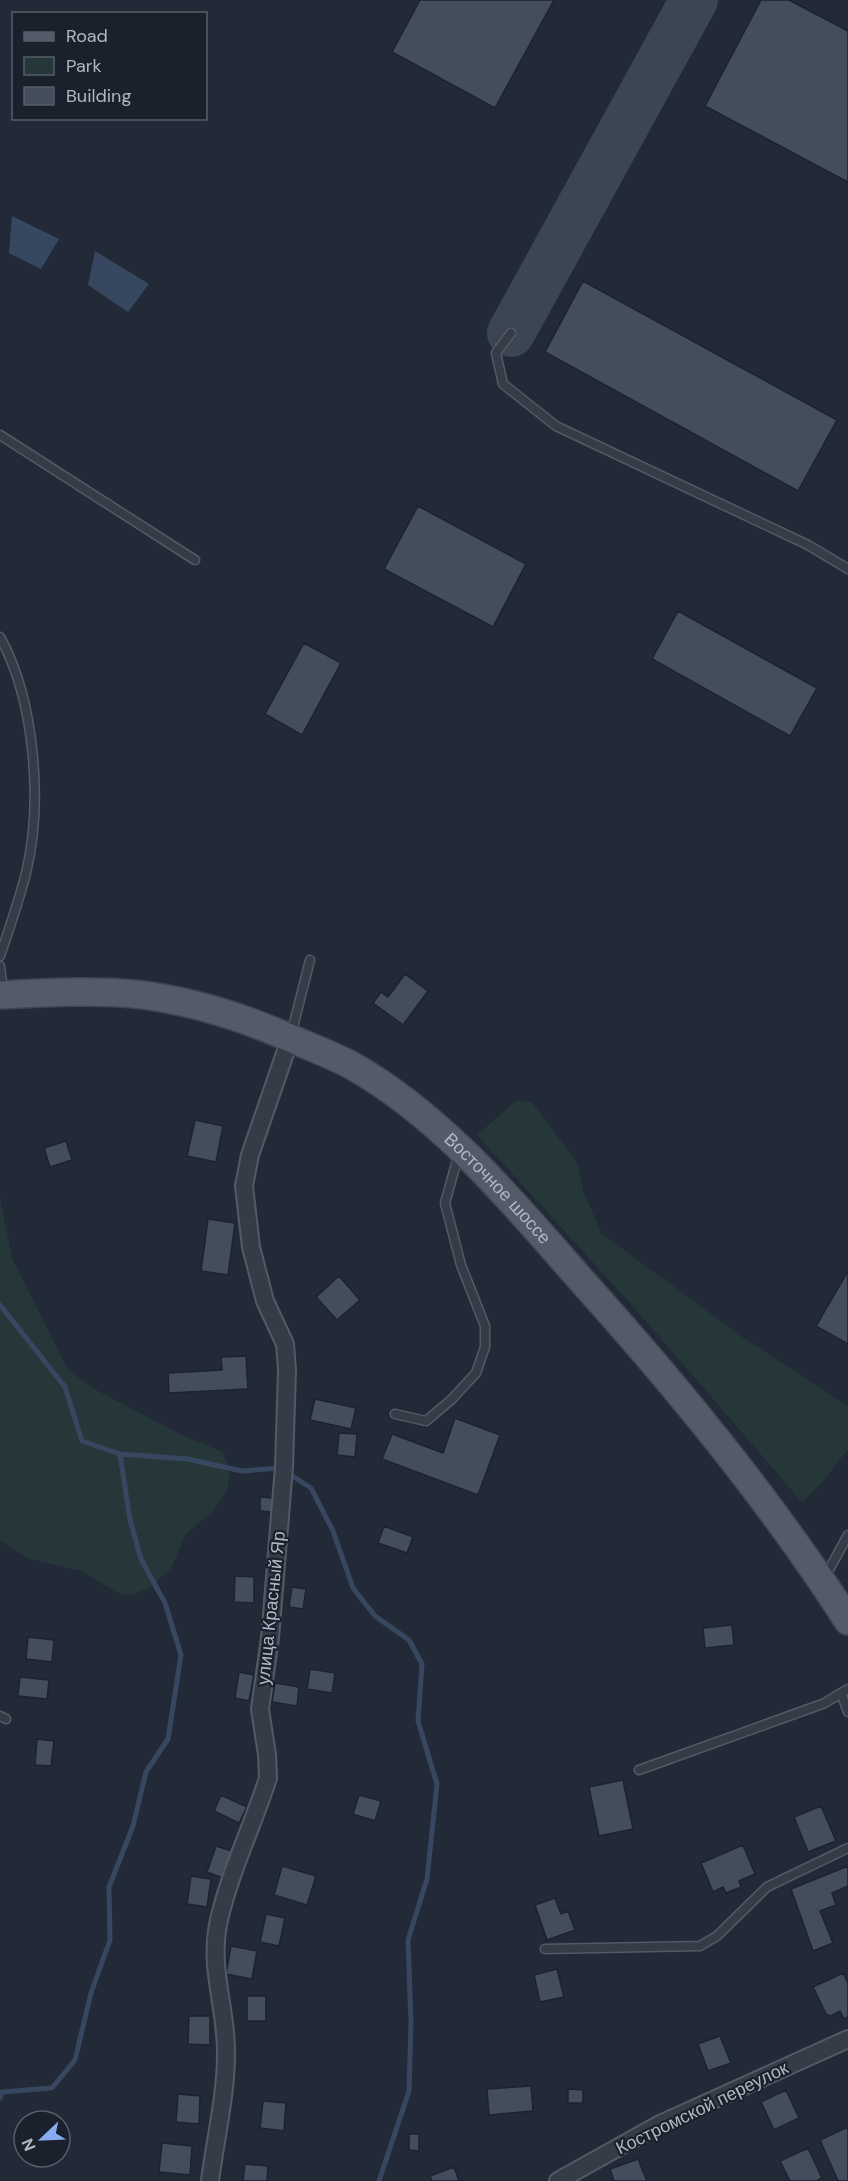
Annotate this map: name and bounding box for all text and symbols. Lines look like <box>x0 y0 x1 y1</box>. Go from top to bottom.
legend <box>12 12 207 120</box>
text: Road <box>66 24 108 48</box>
text: Park <box>66 54 102 78</box>
text: Building <box>66 84 131 108</box>
street label: Восточное шоссе <box>439 1127 556 1249</box>
street label: улица Красный Яр <box>251 1530 291 1686</box>
street label: Костромской переулок <box>612 2056 792 2160</box>
north arrow <box>12 2109 72 2169</box>
text: N <box>17 2135 41 2154</box>

